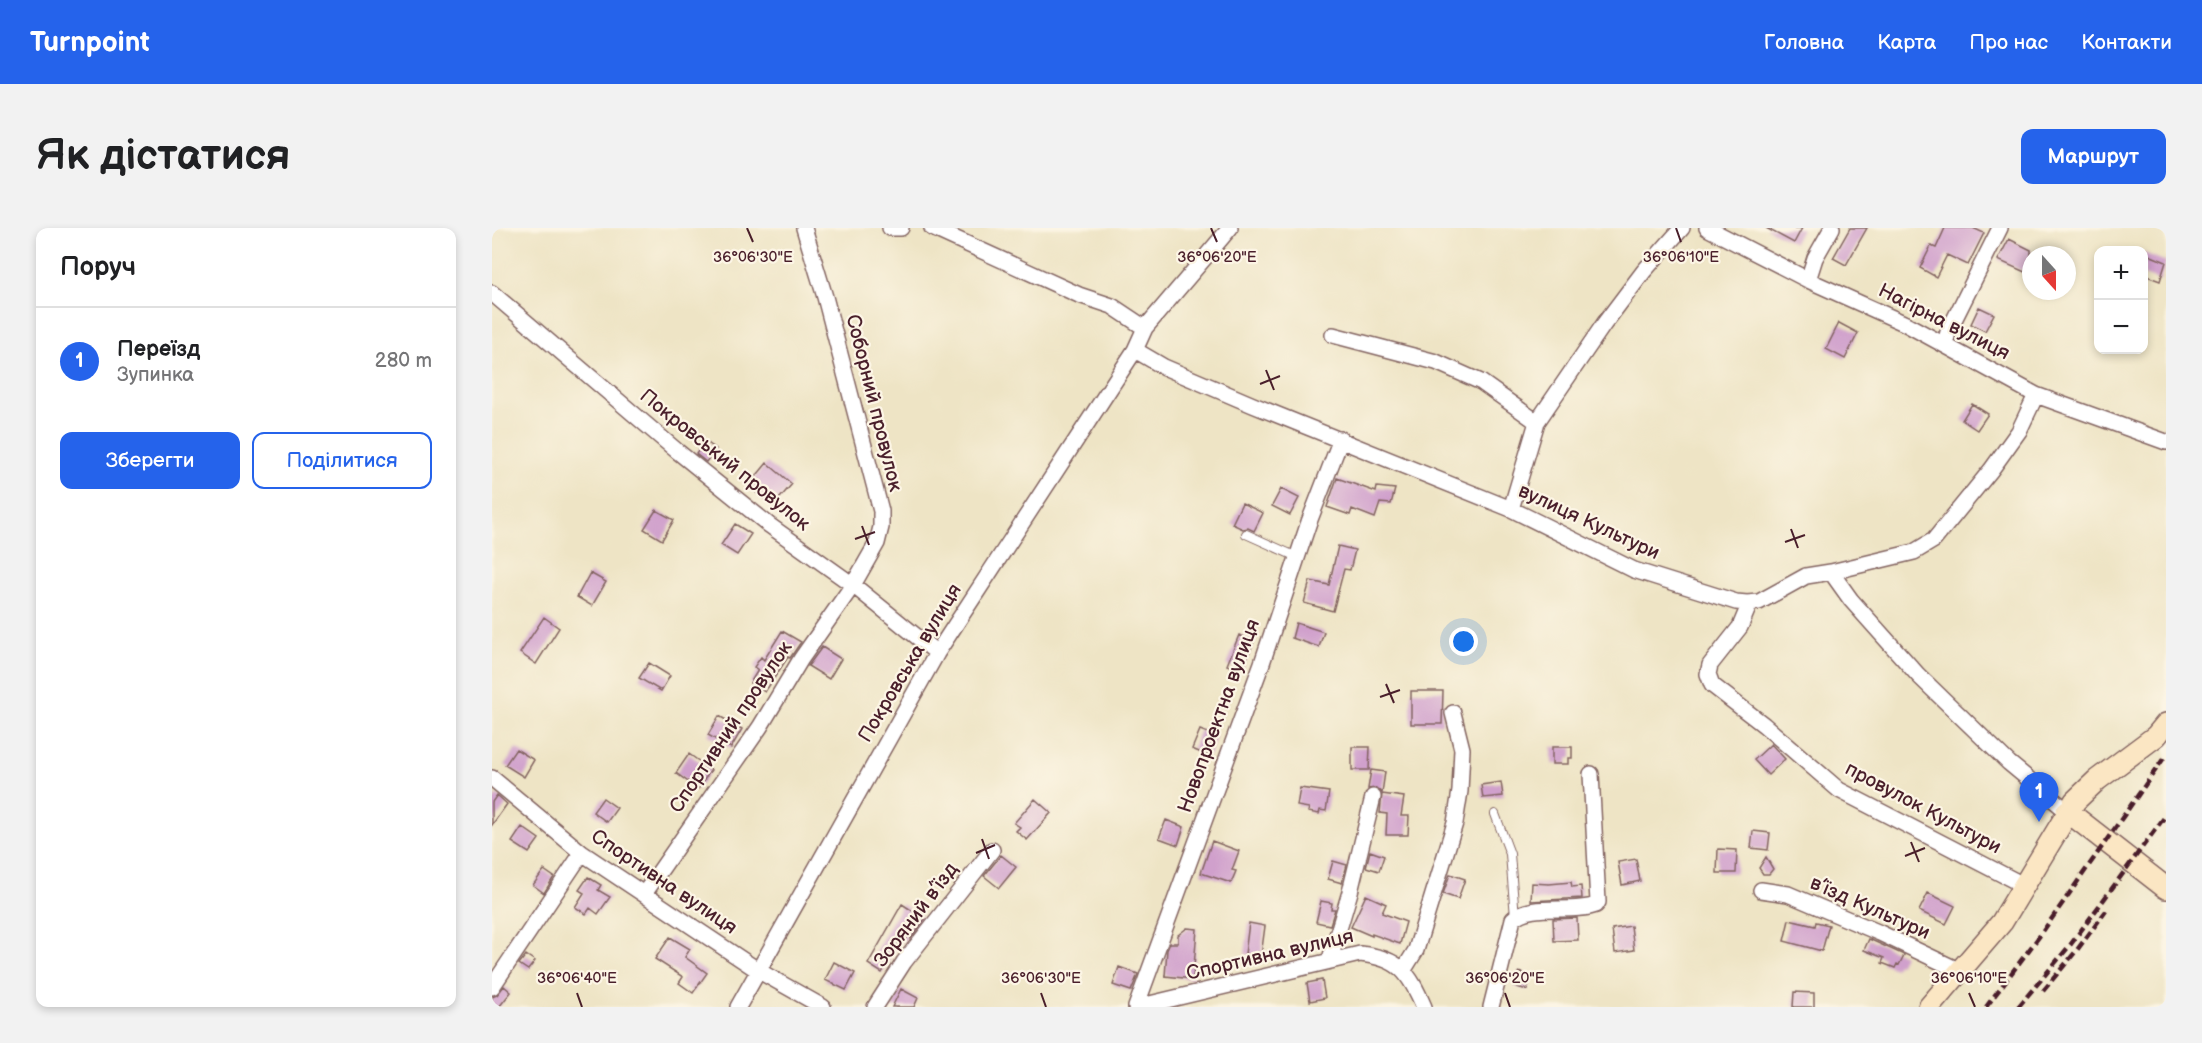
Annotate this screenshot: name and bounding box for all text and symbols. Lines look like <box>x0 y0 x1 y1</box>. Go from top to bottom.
text: Turnpoint <box>30 26 150 59</box>
text: Головна <box>1764 30 1844 55</box>
text: Карта <box>1877 30 1936 55</box>
text: Про нас <box>1969 30 2048 55</box>
text: Контакти <box>2081 30 2172 55</box>
button: Маршрут <box>2021 129 2166 184</box>
text: Як дістатися <box>36 131 290 182</box>
north arrow <box>2022 246 2076 300</box>
map controls <box>2094 246 2148 354</box>
button: + <box>2094 246 2148 300</box>
text: 36°06'30"E <box>713 248 793 267</box>
text: 36°06'20"E <box>1177 248 1257 267</box>
text: 36°06'10"E <box>1643 248 1719 267</box>
text: Поруч <box>60 252 136 283</box>
street label: Нагірна вулиця <box>1874 279 2014 365</box>
button: − <box>2094 300 2148 354</box>
street label: Соборний провулок <box>840 312 908 494</box>
text: Переїзд <box>117 336 200 363</box>
text: 1 <box>75 349 84 373</box>
text: 280 m <box>375 349 432 373</box>
text: Зупинка <box>117 363 194 387</box>
street label: Покровський провулок <box>635 384 815 536</box>
button: Зберегти <box>60 432 240 489</box>
button: Поділитися <box>252 432 432 489</box>
street label: вулиця Культури <box>1515 479 1663 565</box>
street label: Покровська вулиця <box>853 579 967 747</box>
street label: Новопроектна вулиця <box>1173 616 1265 816</box>
your location <box>1449 627 1478 656</box>
street label: Спортивний провулок <box>665 636 798 817</box>
street label: провулок Культури <box>1841 757 2005 859</box>
pin: 1 <box>2020 772 2058 822</box>
street label: Спортивна вулиця <box>586 824 742 940</box>
street label: Зоряний в’їзд <box>869 858 963 972</box>
street label: в’їзд Культури <box>1806 871 1934 945</box>
street label: Спортивна вулиця <box>1184 924 1356 986</box>
text: 36°06'40"E <box>537 969 617 988</box>
text: 36°06'30"E <box>1001 969 1081 988</box>
text: 36°06'20"E <box>1465 969 1545 988</box>
text: 36°06'10"E <box>1931 969 2007 988</box>

